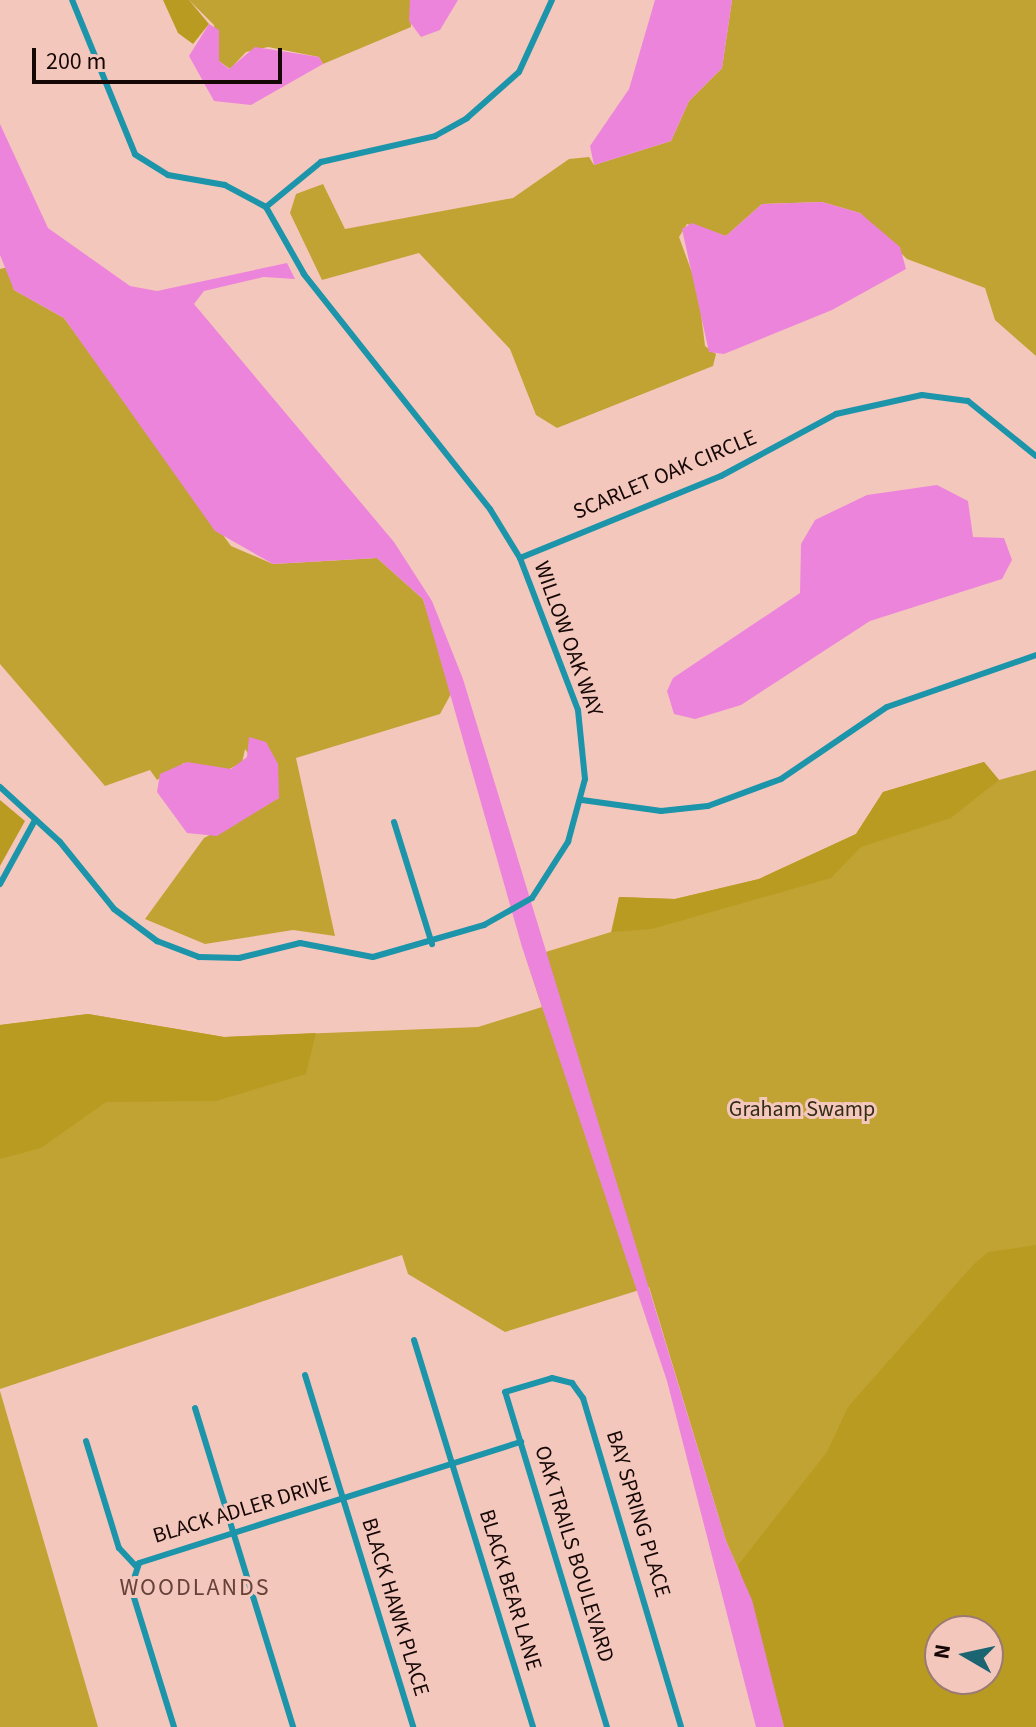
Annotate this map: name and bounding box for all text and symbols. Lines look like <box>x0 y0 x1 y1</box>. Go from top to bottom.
scale bar <box>36 32 286 82</box>
text: 200 m <box>46 44 106 79</box>
street label: SCARLET OAK CIRCLE <box>569 424 761 526</box>
street label: WILLOW OAK WAY <box>528 558 608 720</box>
park label: Graham Swamp <box>729 1097 875 1123</box>
street label: BAY SPRING PLACE <box>600 1427 676 1601</box>
street label: OAK TRAILS BOULEVARD <box>529 1443 619 1665</box>
street label: BLACK ADLER DRIVE <box>150 1470 334 1550</box>
street label: BLACK BEAR LANE <box>473 1506 547 1674</box>
street label: BLACK HAWK PLACE <box>355 1515 435 1699</box>
district label: WOODLANDS <box>119 1574 271 1602</box>
north arrow <box>924 1615 1004 1695</box>
text: N <box>925 1642 959 1661</box>

